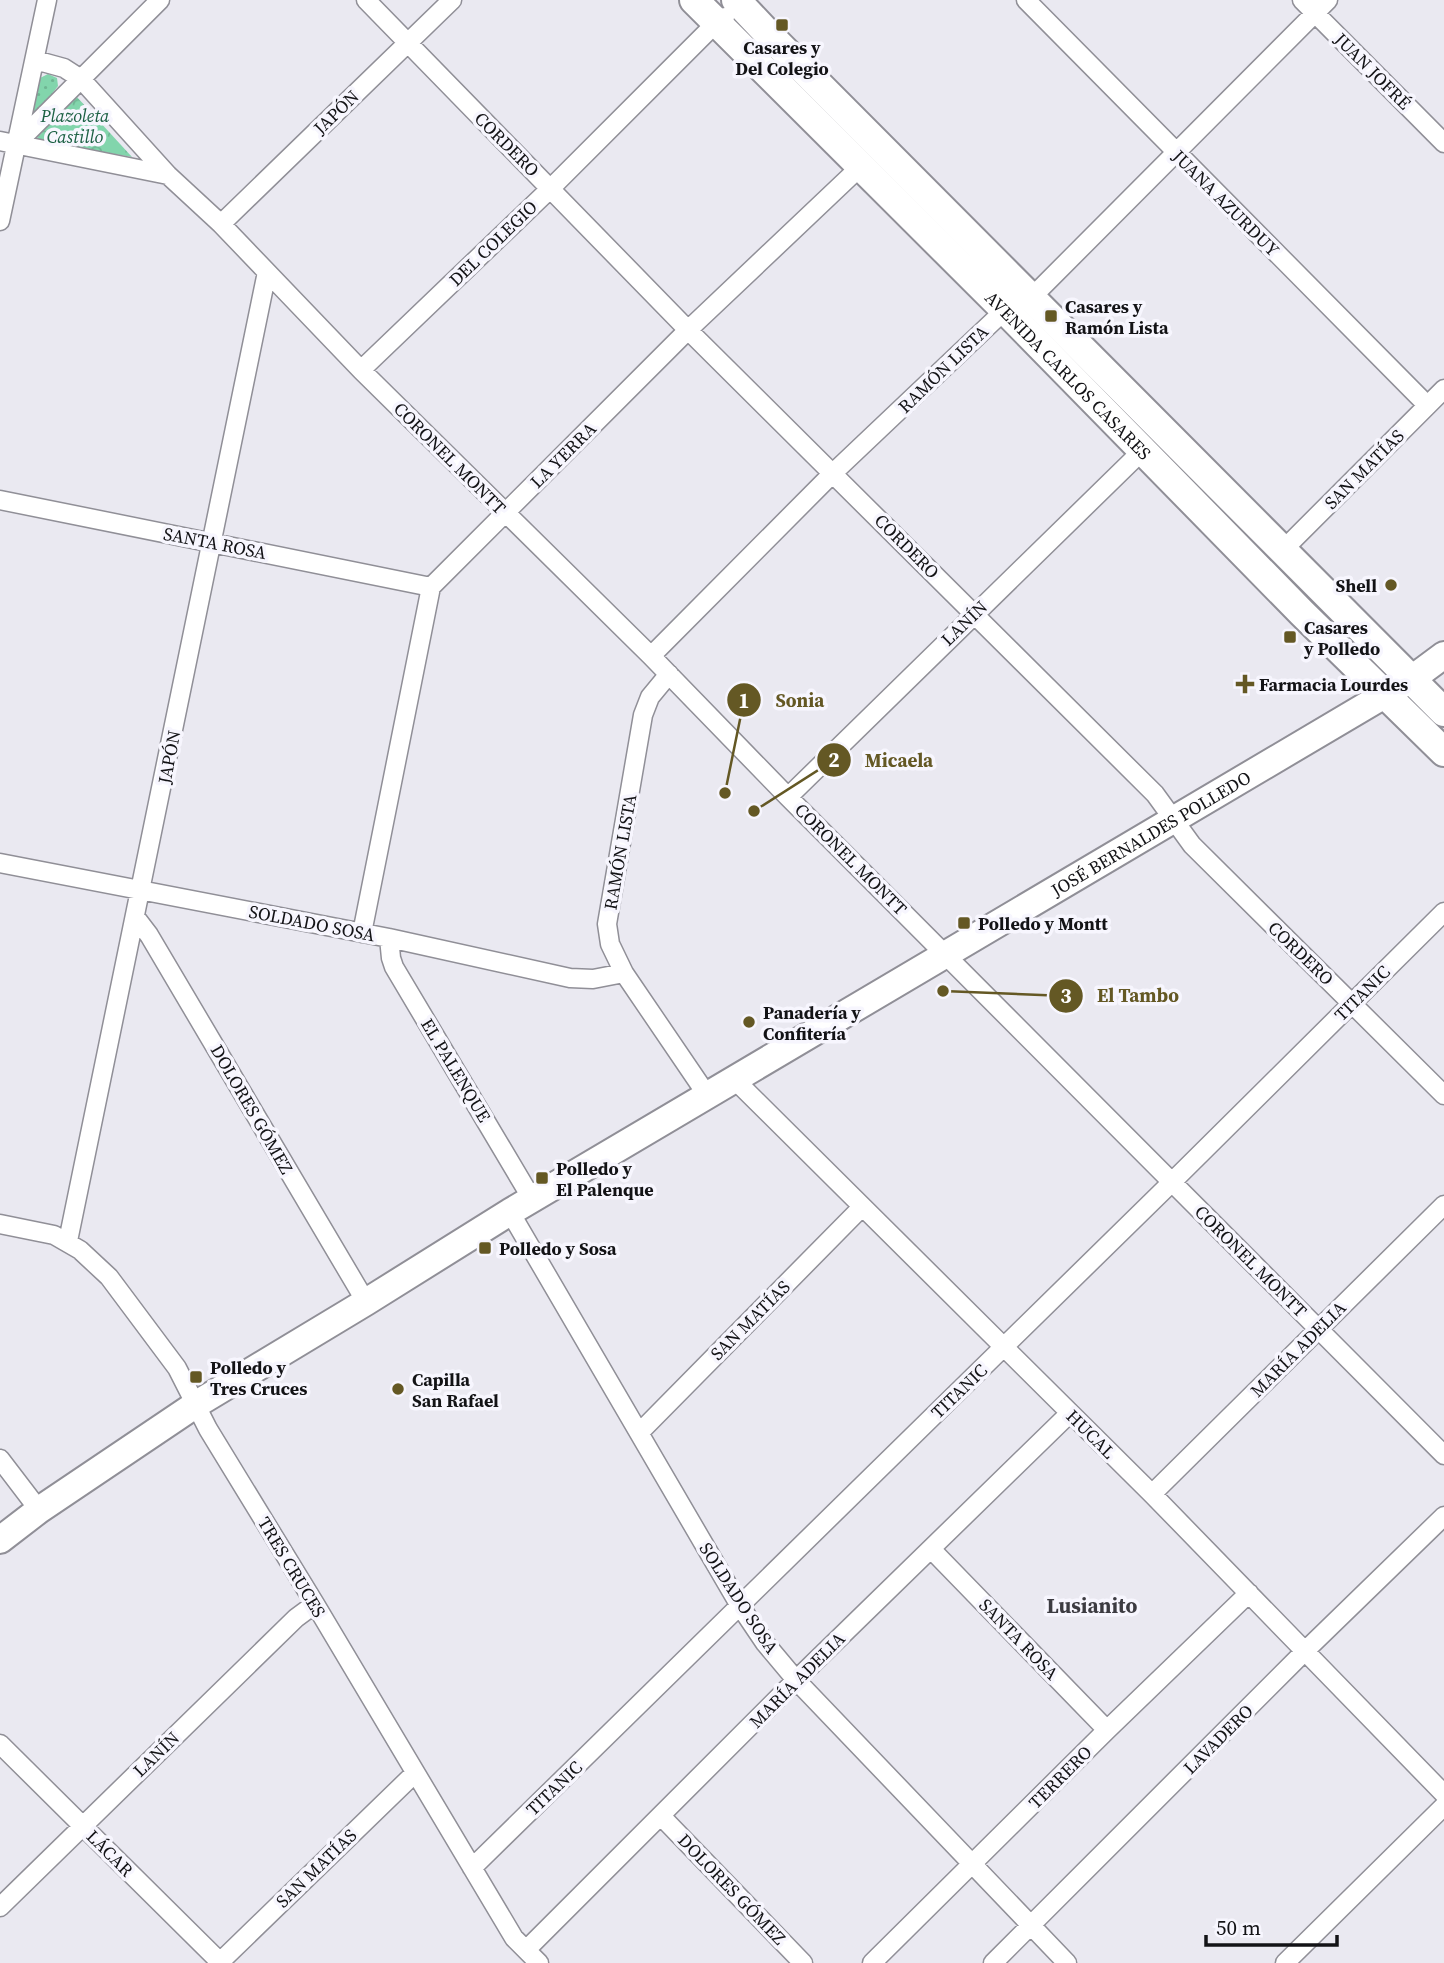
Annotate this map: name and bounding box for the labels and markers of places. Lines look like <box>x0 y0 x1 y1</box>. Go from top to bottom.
marker: Casares y Del Colegio <box>774 17 790 33</box>
place label: Casares y Del Colegio <box>735 35 829 81</box>
place label: Casares y Ramón Lista <box>1065 294 1169 340</box>
marker: Casares y Ramón Lista <box>1043 308 1059 324</box>
place label: Shell <box>1336 573 1377 598</box>
marker: Shell <box>1383 577 1399 593</box>
place label: Casares y Polledo <box>1303 615 1380 661</box>
marker: Casares y Polledo <box>1282 629 1298 645</box>
place label: Farmacia Lourdes <box>1259 672 1408 697</box>
marker: Farmacia Lourdes <box>1237 676 1253 692</box>
callout: Sonia <box>726 680 838 720</box>
callout: Micaela <box>816 740 948 780</box>
place label: Polledo y Montt <box>978 911 1108 936</box>
marker: Polledo y Montt <box>956 915 972 931</box>
callout: El Tambo <box>1048 976 1193 1016</box>
place label: Panadería y Confitería <box>763 1000 861 1046</box>
marker: Panadería y Confitería <box>741 1014 757 1030</box>
place label: Polledo y El Palenque <box>556 1156 654 1202</box>
marker: Polledo y El Palenque <box>534 1170 550 1186</box>
place label: Polledo y Sosa <box>499 1236 617 1261</box>
marker: Polledo y Sosa <box>477 1240 493 1256</box>
place label: Polledo y Tres Cruces <box>210 1355 307 1401</box>
place label: Capilla San Rafael <box>412 1367 499 1413</box>
marker: Polledo y Tres Cruces <box>188 1369 204 1385</box>
marker: Capilla San Rafael <box>390 1381 406 1397</box>

